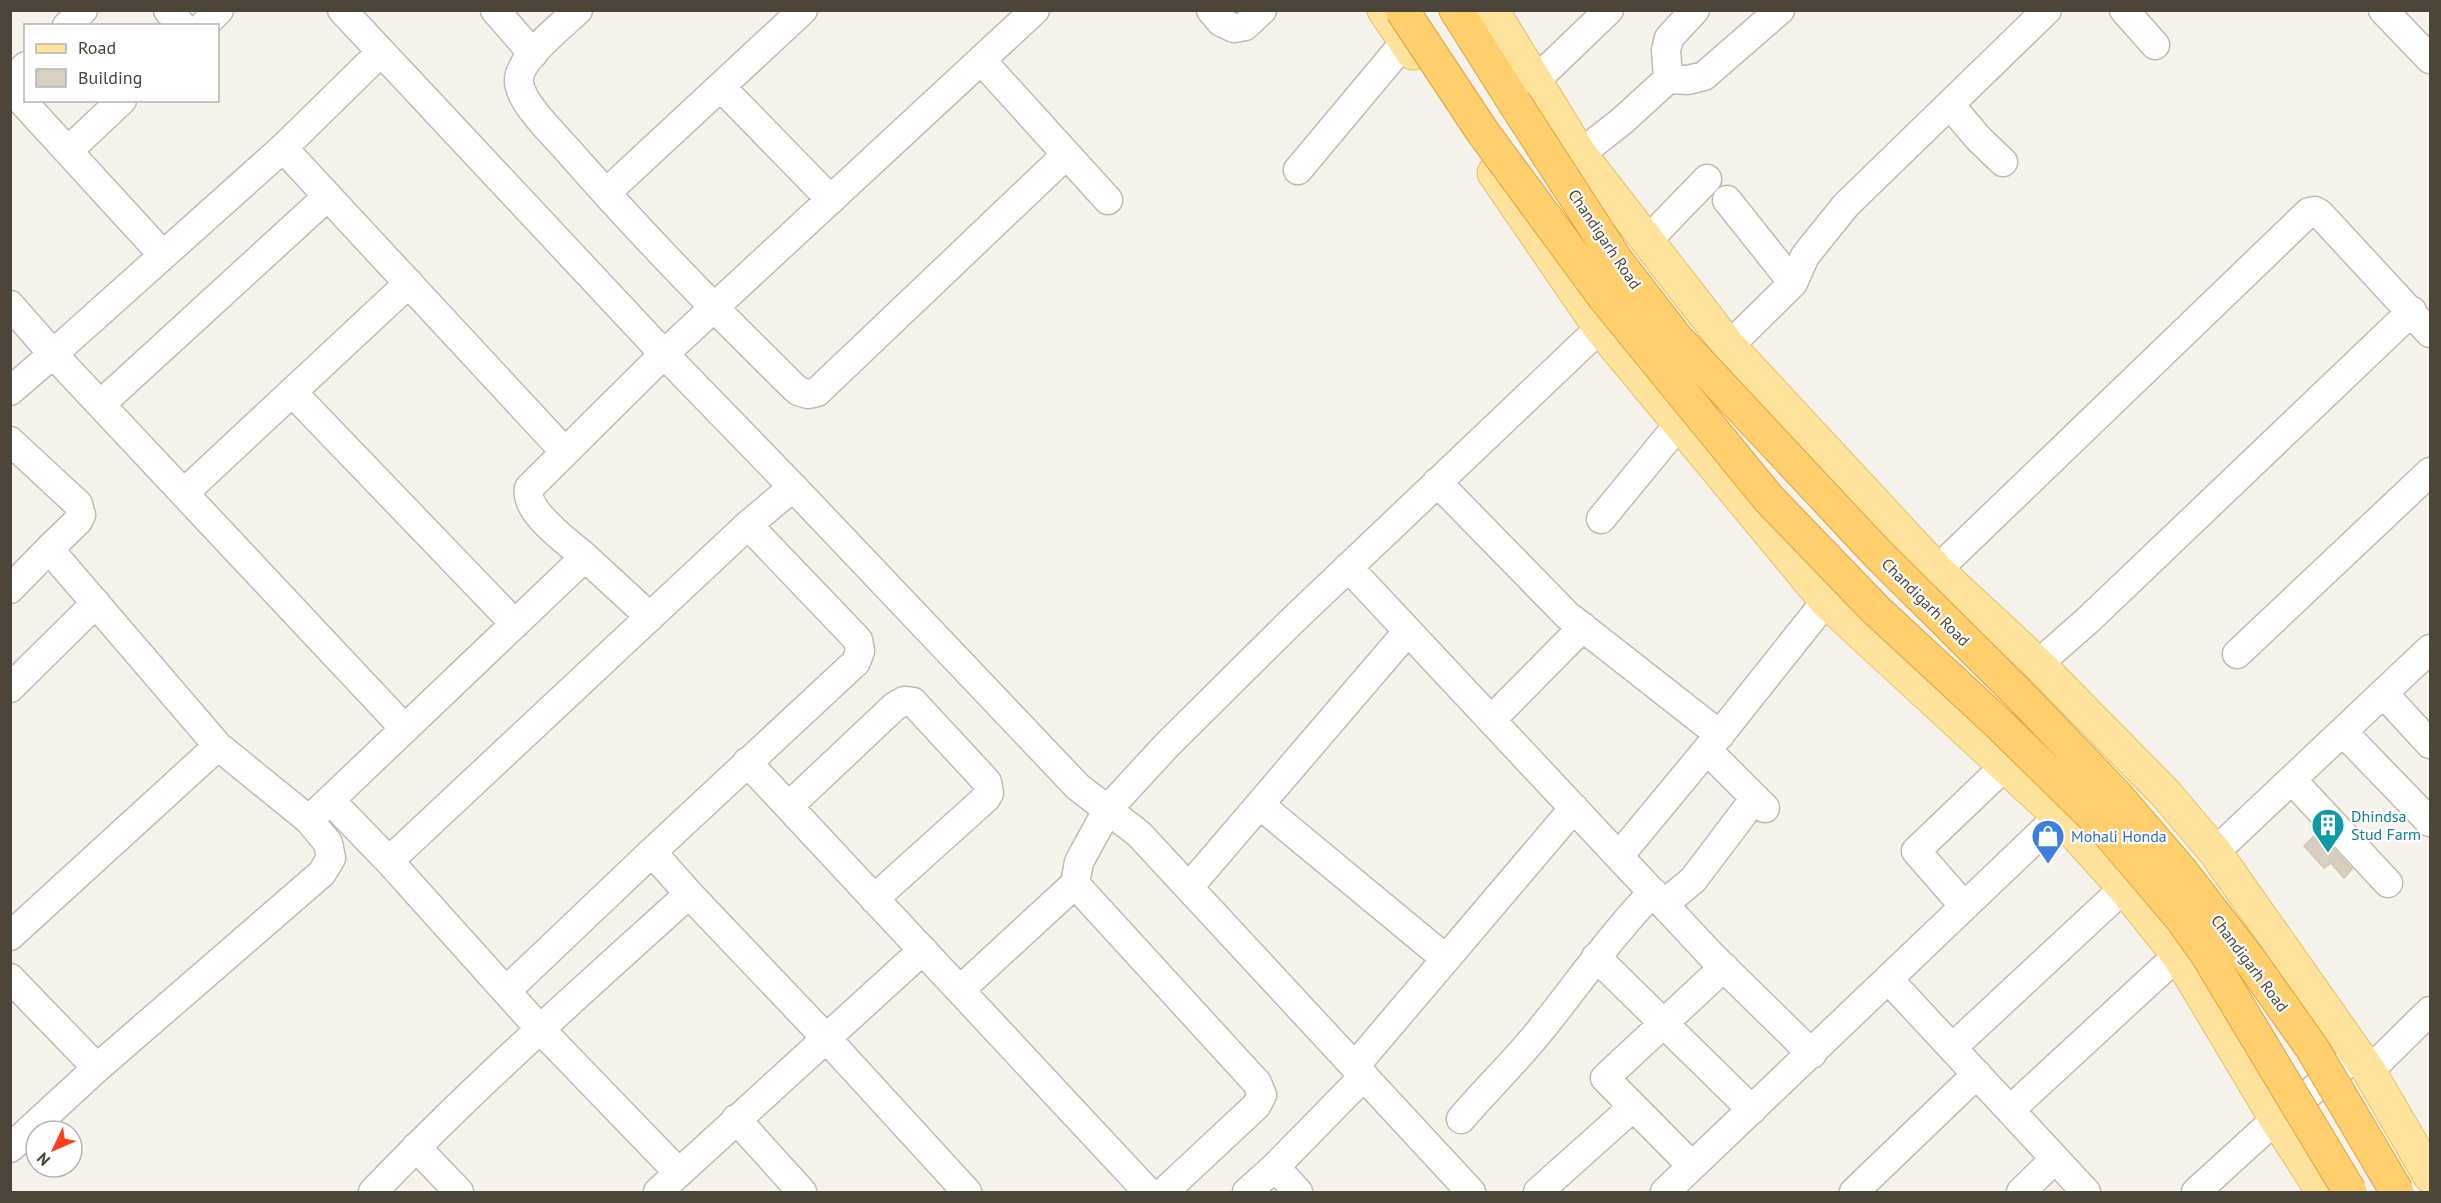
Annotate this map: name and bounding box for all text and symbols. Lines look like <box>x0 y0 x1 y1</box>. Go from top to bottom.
legend <box>24 24 219 102</box>
text: Road <box>78 36 116 59</box>
text: Building <box>78 66 142 89</box>
street label: Chandigarh Road <box>1564 185 1646 293</box>
street label: Chandigarh Road <box>1878 554 1974 650</box>
place label: Dhindsa Stud Farm <box>2351 806 2421 844</box>
building icon: Dhindsa Stud Farm <box>2310 807 2346 854</box>
shop icon: Mohali Honda <box>2030 818 2066 865</box>
place label: Mohali Honda <box>2071 826 2167 846</box>
street label: Chandigarh Road <box>2207 911 2293 1015</box>
north arrow <box>24 1119 84 1179</box>
text: N <box>32 1149 54 1170</box>

